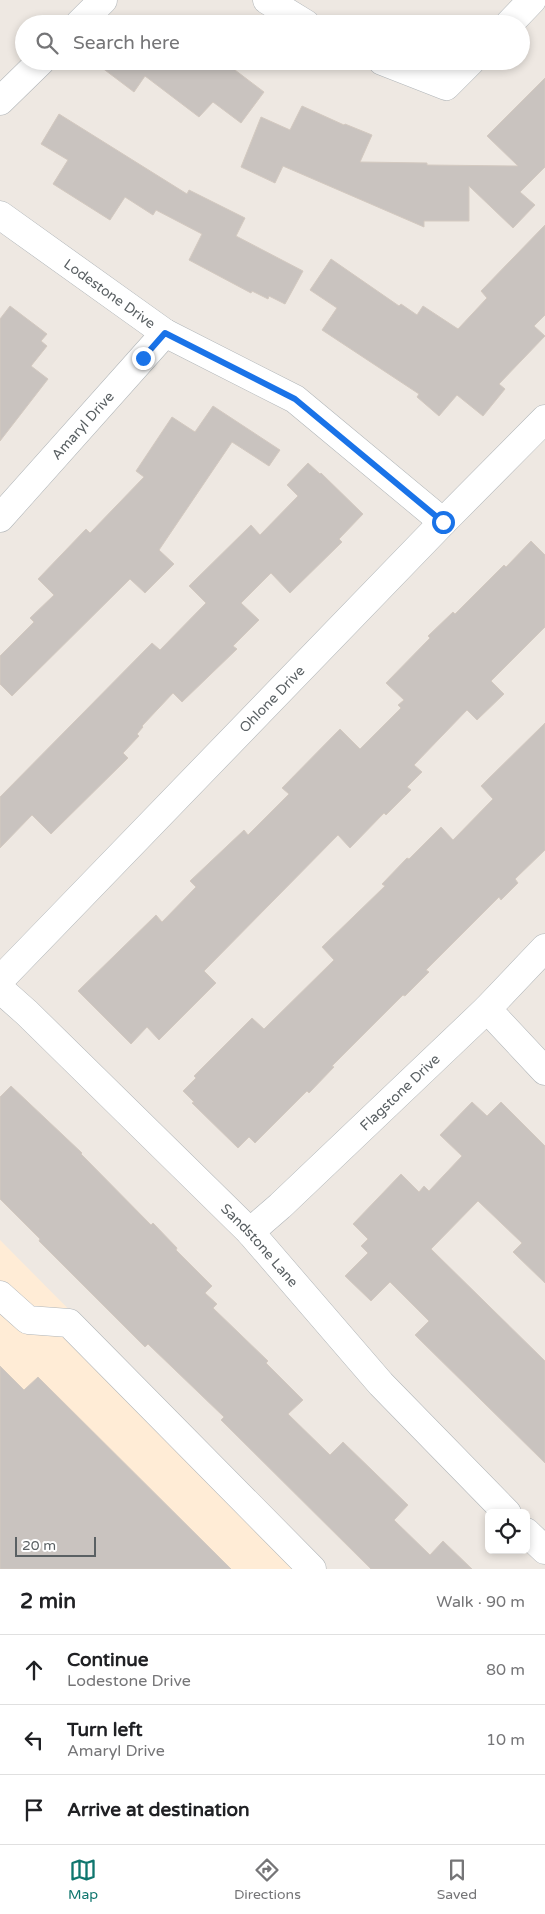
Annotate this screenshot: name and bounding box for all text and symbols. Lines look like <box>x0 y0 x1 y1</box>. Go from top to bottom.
search box <box>15 15 530 70</box>
icon: search <box>33 29 61 57</box>
text: Search here <box>73 32 180 54</box>
street label: Lodestone Drive <box>61 255 159 332</box>
route end <box>132 347 155 370</box>
street label: Amaryl Drive <box>48 388 117 463</box>
route start <box>432 511 455 534</box>
street label: Ohlone Drive <box>236 662 308 736</box>
street label: Flagstone Drive <box>356 1050 443 1134</box>
street label: Sandstone Lane <box>218 1200 302 1290</box>
map controls <box>485 1509 530 1554</box>
button: locate <box>485 1509 530 1554</box>
scale bar <box>15 1534 96 1557</box>
text: 20 m <box>22 1537 56 1554</box>
text: 2 min <box>20 1589 76 1614</box>
text: Walk · 90 m <box>436 1592 525 1612</box>
text: Continue <box>67 1649 149 1671</box>
icon: ahead <box>20 1656 48 1684</box>
text: 80 m <box>486 1660 525 1680</box>
text: Lodestone Drive <box>67 1671 191 1691</box>
text: Turn left <box>67 1719 143 1741</box>
icon: left <box>20 1726 48 1754</box>
text: 10 m <box>486 1730 525 1750</box>
text: Amaryl Drive <box>67 1741 165 1761</box>
icon: arrive <box>20 1796 48 1824</box>
text: Arrive at destination <box>67 1799 250 1821</box>
tab: Map <box>68 1856 98 1903</box>
tab: Directions <box>234 1856 301 1903</box>
tab: Saved <box>437 1856 477 1903</box>

